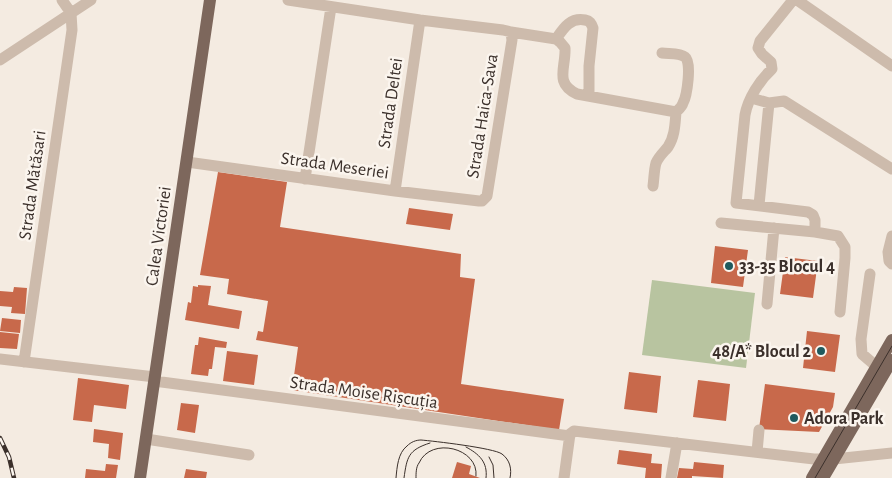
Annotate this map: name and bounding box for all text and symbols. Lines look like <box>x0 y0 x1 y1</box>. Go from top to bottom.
street label: Strada Haica-Sava <box>464 53 502 180</box>
street label: Strada Deltei <box>376 57 406 150</box>
street label: Strada Mătăsari <box>16 129 50 241</box>
street label: Strada Meseriei <box>280 150 390 182</box>
street label: Calea Victoriei <box>143 185 175 287</box>
place label: 33-35 Blocul 4 <box>739 258 835 276</box>
marker: 33-35 Blocul 4 <box>723 260 735 272</box>
place label: 48/A* Blocul 2 <box>712 343 812 361</box>
marker: 48/A* Blocul 2 <box>815 345 827 357</box>
street label: Strada Moise Rișcuția <box>289 374 439 413</box>
place label: Adora Park <box>804 410 883 428</box>
marker: Adora Park <box>788 412 800 424</box>

